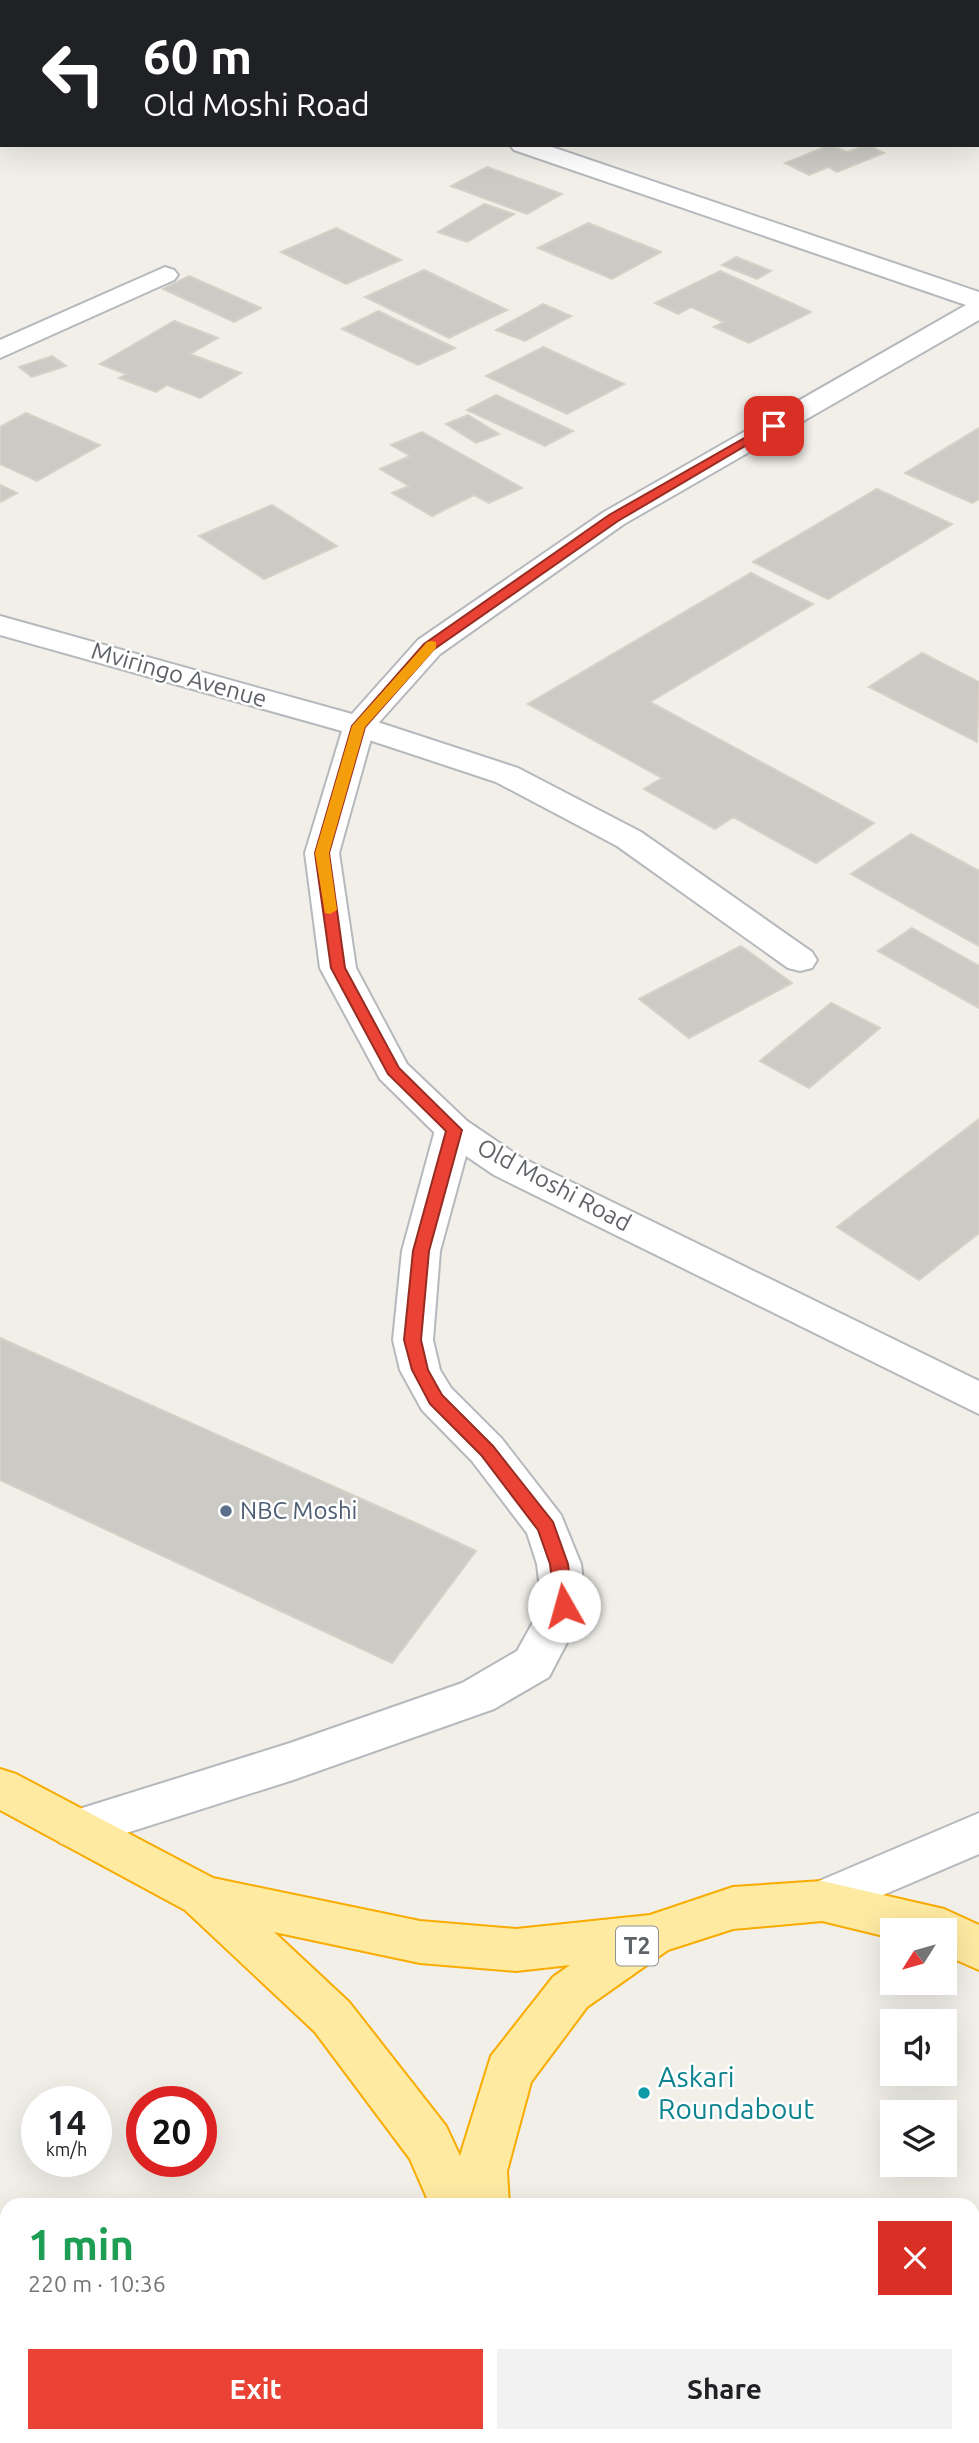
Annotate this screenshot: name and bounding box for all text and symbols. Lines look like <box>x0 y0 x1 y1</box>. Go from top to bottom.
icon: left <box>28 28 119 119</box>
text: 60 m <box>143 28 252 83</box>
text: Old Moshi Road <box>143 86 370 122</box>
pin <box>744 396 804 456</box>
icon: arrive <box>755 407 793 445</box>
street label: Mviringo Avenue <box>88 637 270 712</box>
street label: Old Moshi Road <box>473 1133 636 1236</box>
place label: NBC Moshi <box>240 1497 357 1524</box>
marker: NBC Moshi <box>218 1503 234 1519</box>
position arrow <box>527 1569 601 1643</box>
north arrow <box>880 1918 957 1995</box>
map controls <box>880 1918 957 2177</box>
road number: T2 <box>616 1926 658 1966</box>
button: sound <box>880 2009 957 2086</box>
place label: Askari Roundabout <box>658 2061 814 2124</box>
marker: Askari Roundabout <box>636 2085 652 2101</box>
speed limit sign: 20 <box>126 2086 217 2177</box>
button: layers <box>880 2100 957 2177</box>
text: 14 <box>47 2102 86 2142</box>
text: km/h <box>46 2139 87 2159</box>
text: 1 min <box>28 2221 134 2268</box>
button: close <box>878 2221 952 2295</box>
text: 220 m · 10:36 <box>28 2271 166 2296</box>
button: Exit <box>28 2349 483 2429</box>
button: Share <box>497 2349 952 2429</box>

